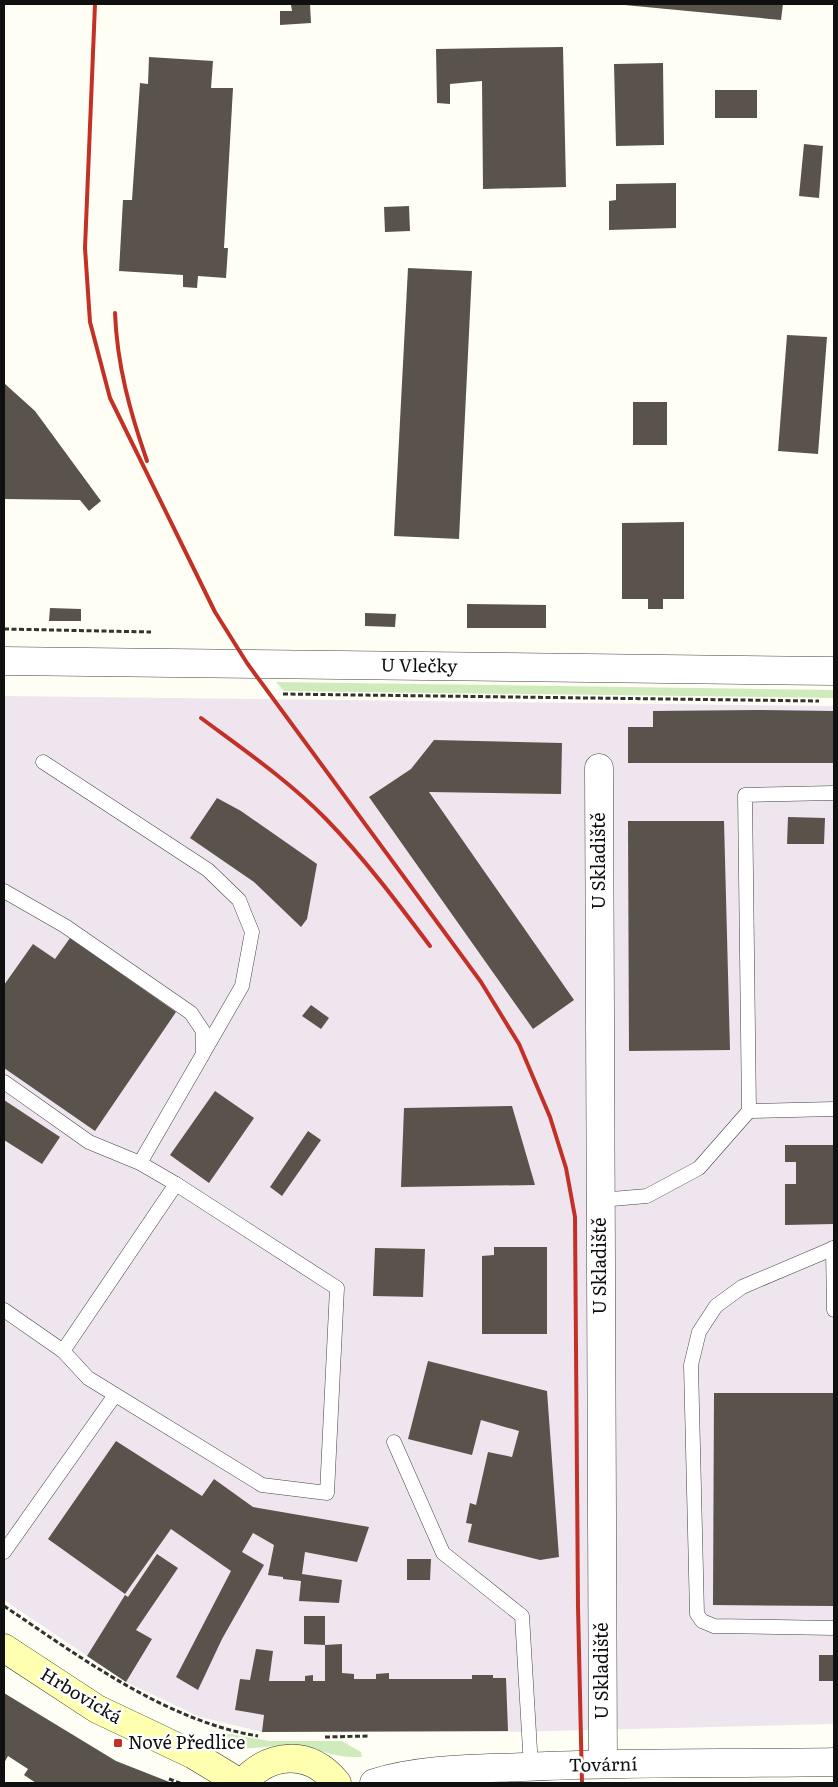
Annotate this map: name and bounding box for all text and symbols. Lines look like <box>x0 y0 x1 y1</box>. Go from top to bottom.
street label: U Vlečky <box>380 650 458 679</box>
street label: U Skladiště <box>584 812 611 910</box>
street label: U Skladiště <box>585 1217 612 1315</box>
street label: U Skladiště <box>587 1622 614 1720</box>
street label: Hrbovická <box>36 1660 128 1730</box>
place label: Nové Předlice <box>128 1728 245 1755</box>
marker: Nové Předlice <box>112 1737 124 1749</box>
street label: Tovární <box>568 1749 638 1778</box>

